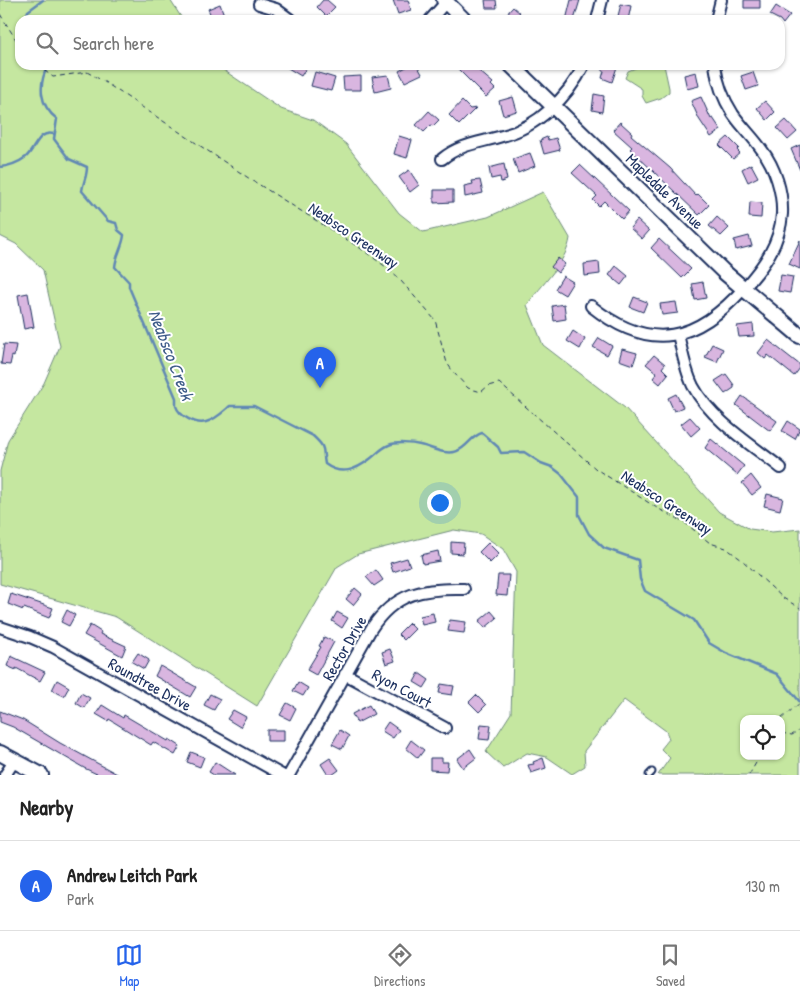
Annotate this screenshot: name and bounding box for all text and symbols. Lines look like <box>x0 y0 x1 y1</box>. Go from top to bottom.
search box <box>15 15 785 70</box>
icon: search <box>33 29 61 57</box>
text: Search here <box>73 30 154 56</box>
street label: Mapledale Avenue <box>621 148 709 234</box>
street label: Neabsco Greenway <box>305 197 404 273</box>
water label: Neabsco Creek <box>143 306 201 405</box>
pin: A <box>304 347 336 388</box>
street label: Neabsco Greenway <box>617 464 717 540</box>
your location <box>427 490 453 516</box>
street label: Rector Drive <box>317 611 372 685</box>
street label: Roundtree Drive <box>105 652 196 716</box>
street label: Ryon Court <box>368 663 436 713</box>
map controls <box>740 715 785 760</box>
button: locate <box>740 715 785 760</box>
text: Nearby <box>20 793 73 822</box>
text: Andrew Leitch Park <box>67 862 197 888</box>
text: A <box>32 875 40 897</box>
text: 130 m <box>745 875 780 897</box>
text: Park <box>67 888 94 910</box>
tab: Map <box>115 941 143 990</box>
tab: Directions <box>374 941 425 990</box>
tab: Saved <box>656 941 685 990</box>

